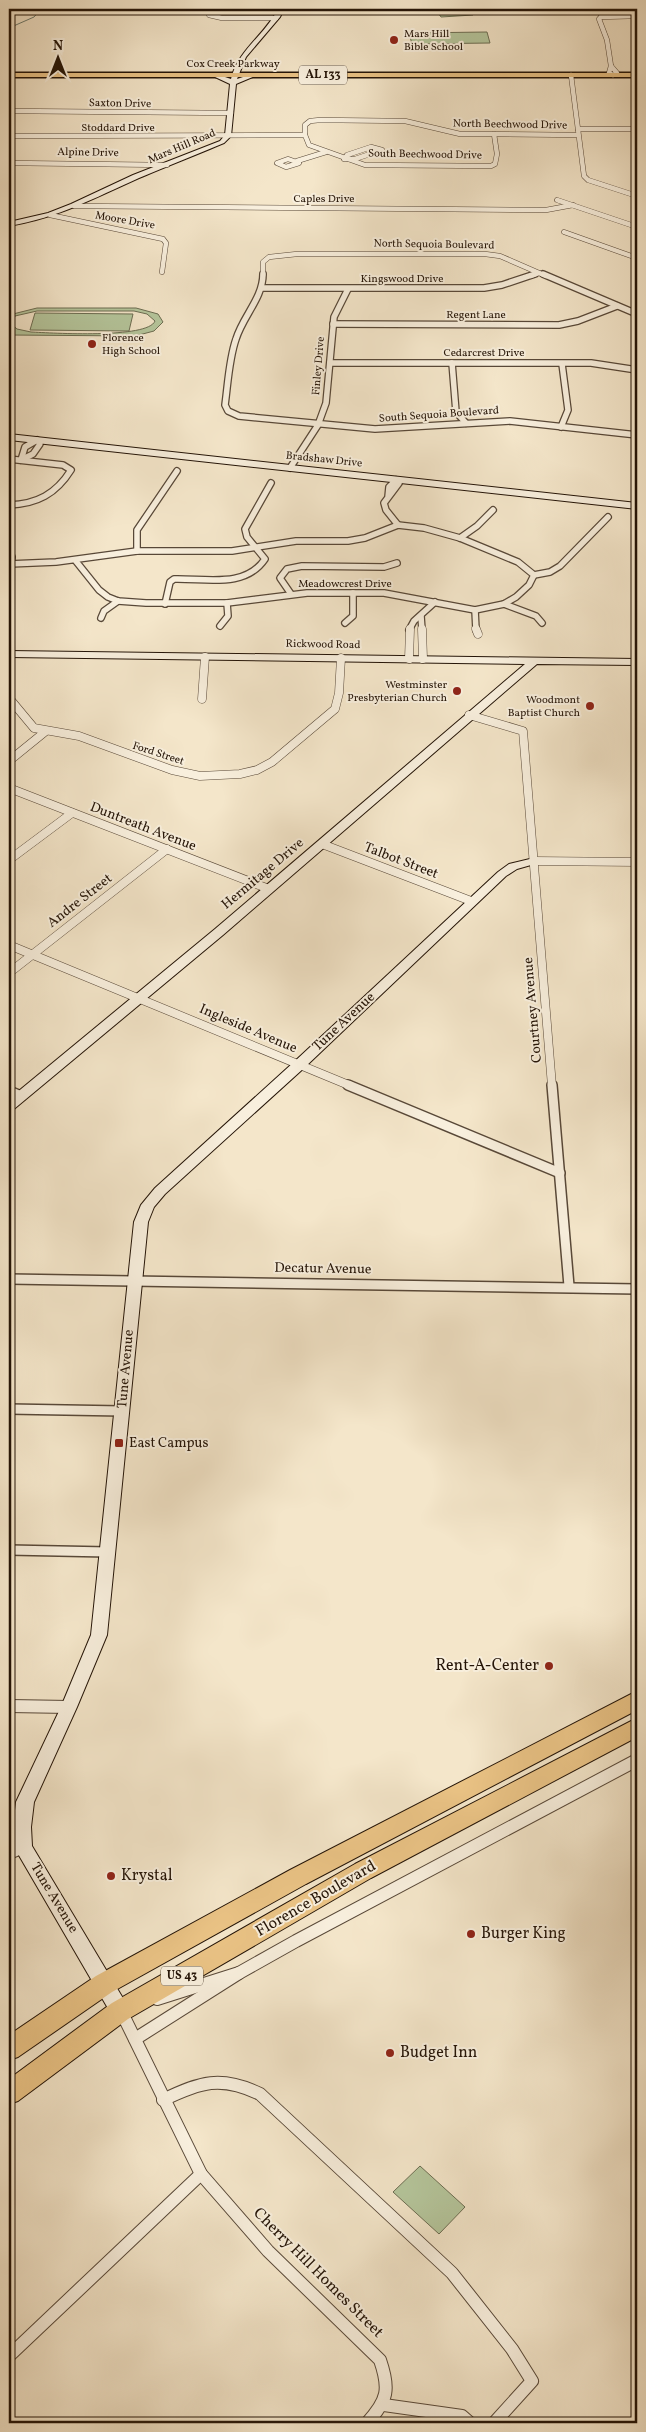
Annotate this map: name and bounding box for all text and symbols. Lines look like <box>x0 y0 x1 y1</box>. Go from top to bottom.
place label: Mars Hill Bible School <box>404 27 463 55</box>
north arrow <box>32 32 82 82</box>
marker: Mars Hill Bible School <box>388 34 400 46</box>
text: N <box>53 37 63 56</box>
street label: Cox Creek Parkway <box>186 57 280 72</box>
road number: AL 133 <box>299 66 347 84</box>
street label: Saxton Drive <box>89 96 151 112</box>
street label: North Beechwood Drive <box>453 117 567 133</box>
street label: Stoddard Drive <box>81 121 155 136</box>
street label: Mars Hill Road <box>146 126 218 168</box>
street label: Alpine Drive <box>57 145 119 161</box>
street label: South Beechwood Drive <box>368 147 482 163</box>
street label: Caples Drive <box>293 192 355 207</box>
street label: Moore Drive <box>94 208 156 234</box>
street label: North Sequoia Boulevard <box>373 236 495 254</box>
street label: Kingswood Drive <box>361 272 443 287</box>
street label: Regent Lane <box>446 308 506 323</box>
place label: Florence High School <box>102 331 160 359</box>
street label: Finley Drive <box>309 336 329 396</box>
marker: Florence High School <box>86 338 98 350</box>
street label: Cedarcrest Drive <box>443 346 525 361</box>
street label: South Sequoia Boulevard <box>378 403 500 427</box>
street label: Bradshaw Drive <box>285 449 363 471</box>
street label: Meadowcrest Drive <box>298 577 392 592</box>
street label: Rickwood Road <box>285 637 361 653</box>
place label: Westminster Presbyterian Church <box>347 678 447 706</box>
marker: Westminster Presbyterian Church <box>451 685 463 697</box>
place label: Woodmont Baptist Church <box>508 693 580 721</box>
marker: Woodmont Baptist Church <box>584 700 596 712</box>
street label: Ford Street <box>130 739 186 769</box>
street label: Duntreath Avenue <box>87 798 199 856</box>
street label: Hermitage Drive <box>218 834 309 914</box>
street label: Talbot Street <box>361 838 441 884</box>
street label: Andre Street <box>43 869 117 933</box>
street label: Courtney Avenue <box>519 956 547 1064</box>
street label: Tune Avenue <box>309 988 380 1056</box>
street label: Ingleside Avenue <box>196 1000 300 1058</box>
street label: Decatur Avenue <box>274 1259 372 1279</box>
street label: Tune Avenue <box>113 1328 139 1409</box>
place label: East Campus <box>129 1434 209 1453</box>
marker: East Campus <box>113 1437 125 1449</box>
place label: Rent-A-Center <box>435 1655 539 1677</box>
marker: Rent-A-Center <box>543 1660 555 1672</box>
street label: Florence Boulevard <box>252 1855 380 1943</box>
street label: Tune Avenue <box>26 1859 83 1937</box>
place label: Krystal <box>121 1865 173 1887</box>
marker: Krystal <box>105 1870 117 1882</box>
place label: Burger King <box>481 1923 566 1945</box>
marker: Burger King <box>465 1928 477 1940</box>
road number: US 43 <box>161 1966 203 1985</box>
place label: Budget Inn <box>400 2042 477 2064</box>
marker: Budget Inn <box>384 2047 396 2059</box>
street label: Cherry Hill Homes Street <box>248 2203 388 2343</box>

